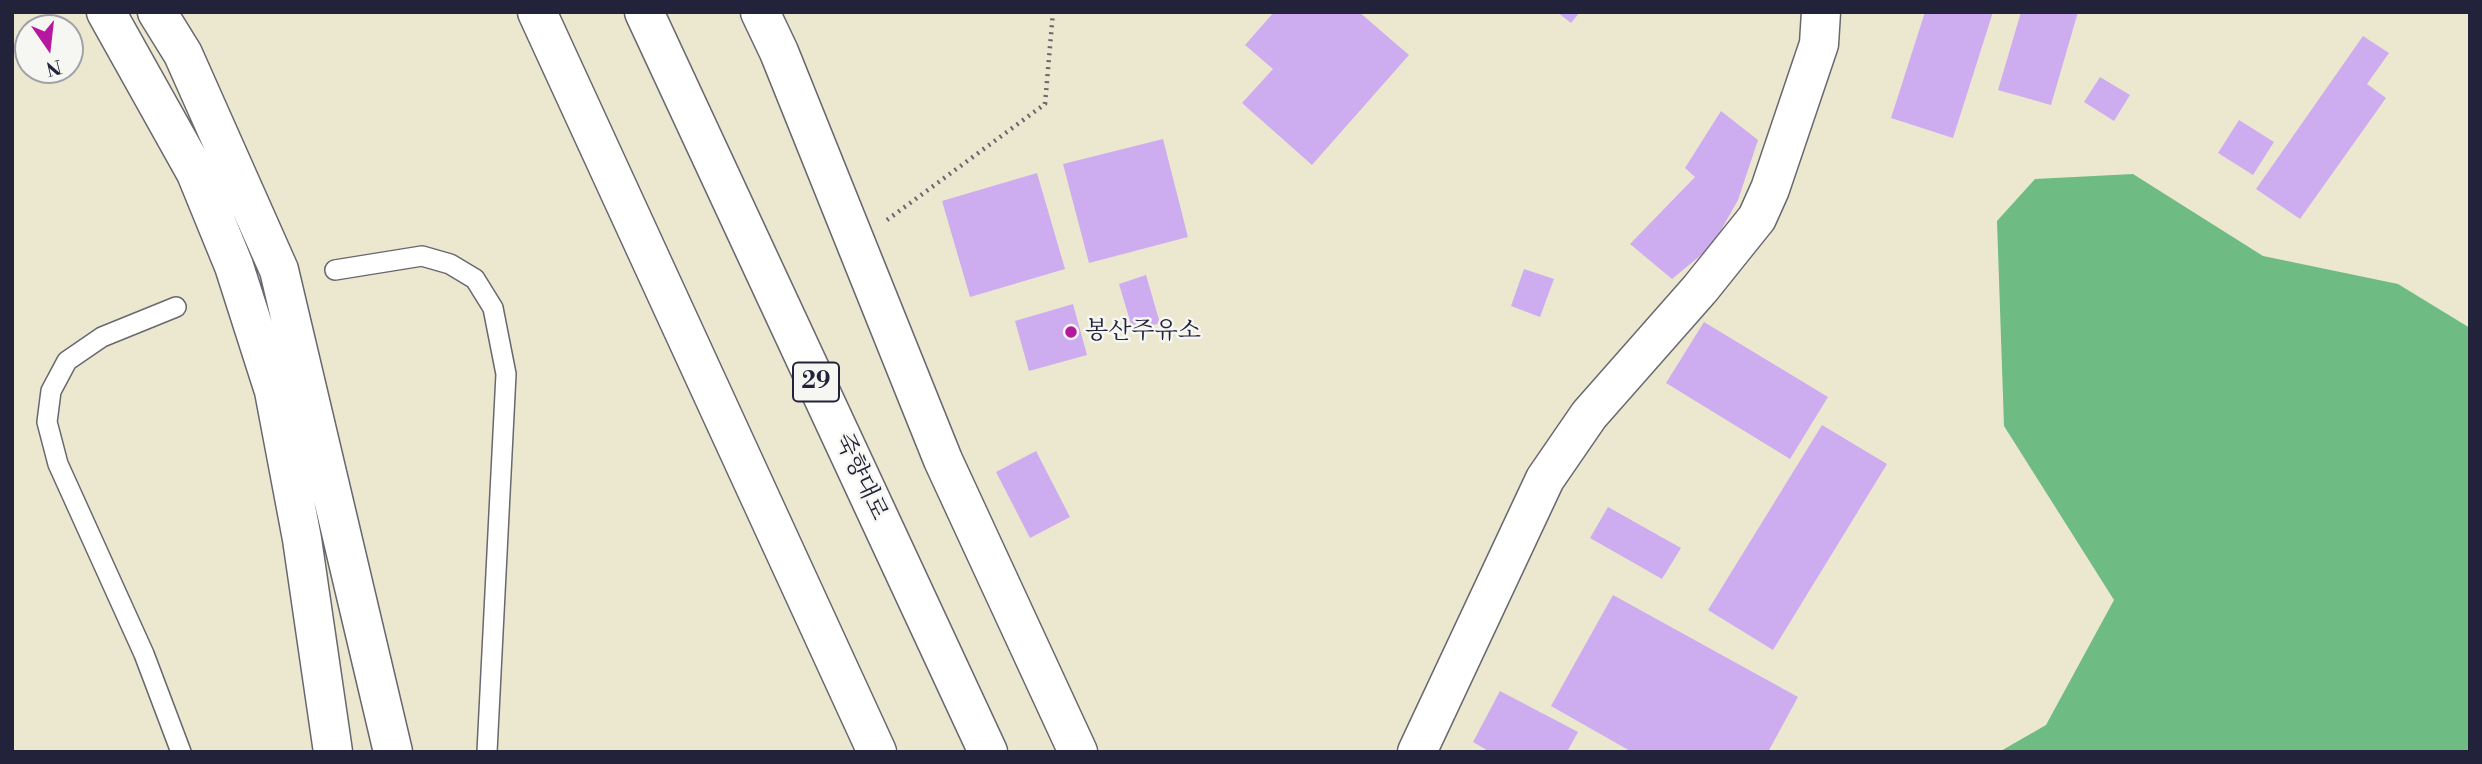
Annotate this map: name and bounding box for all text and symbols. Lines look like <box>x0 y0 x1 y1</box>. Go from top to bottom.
north arrow <box>14 14 84 84</box>
text: N <box>43 54 64 81</box>
place label: 봉산주유소 <box>1085 318 1201 346</box>
marker: 봉산주유소 <box>1063 324 1079 340</box>
road number: 29 <box>793 362 839 402</box>
street label: 죽향대로 <box>827 429 893 525</box>

